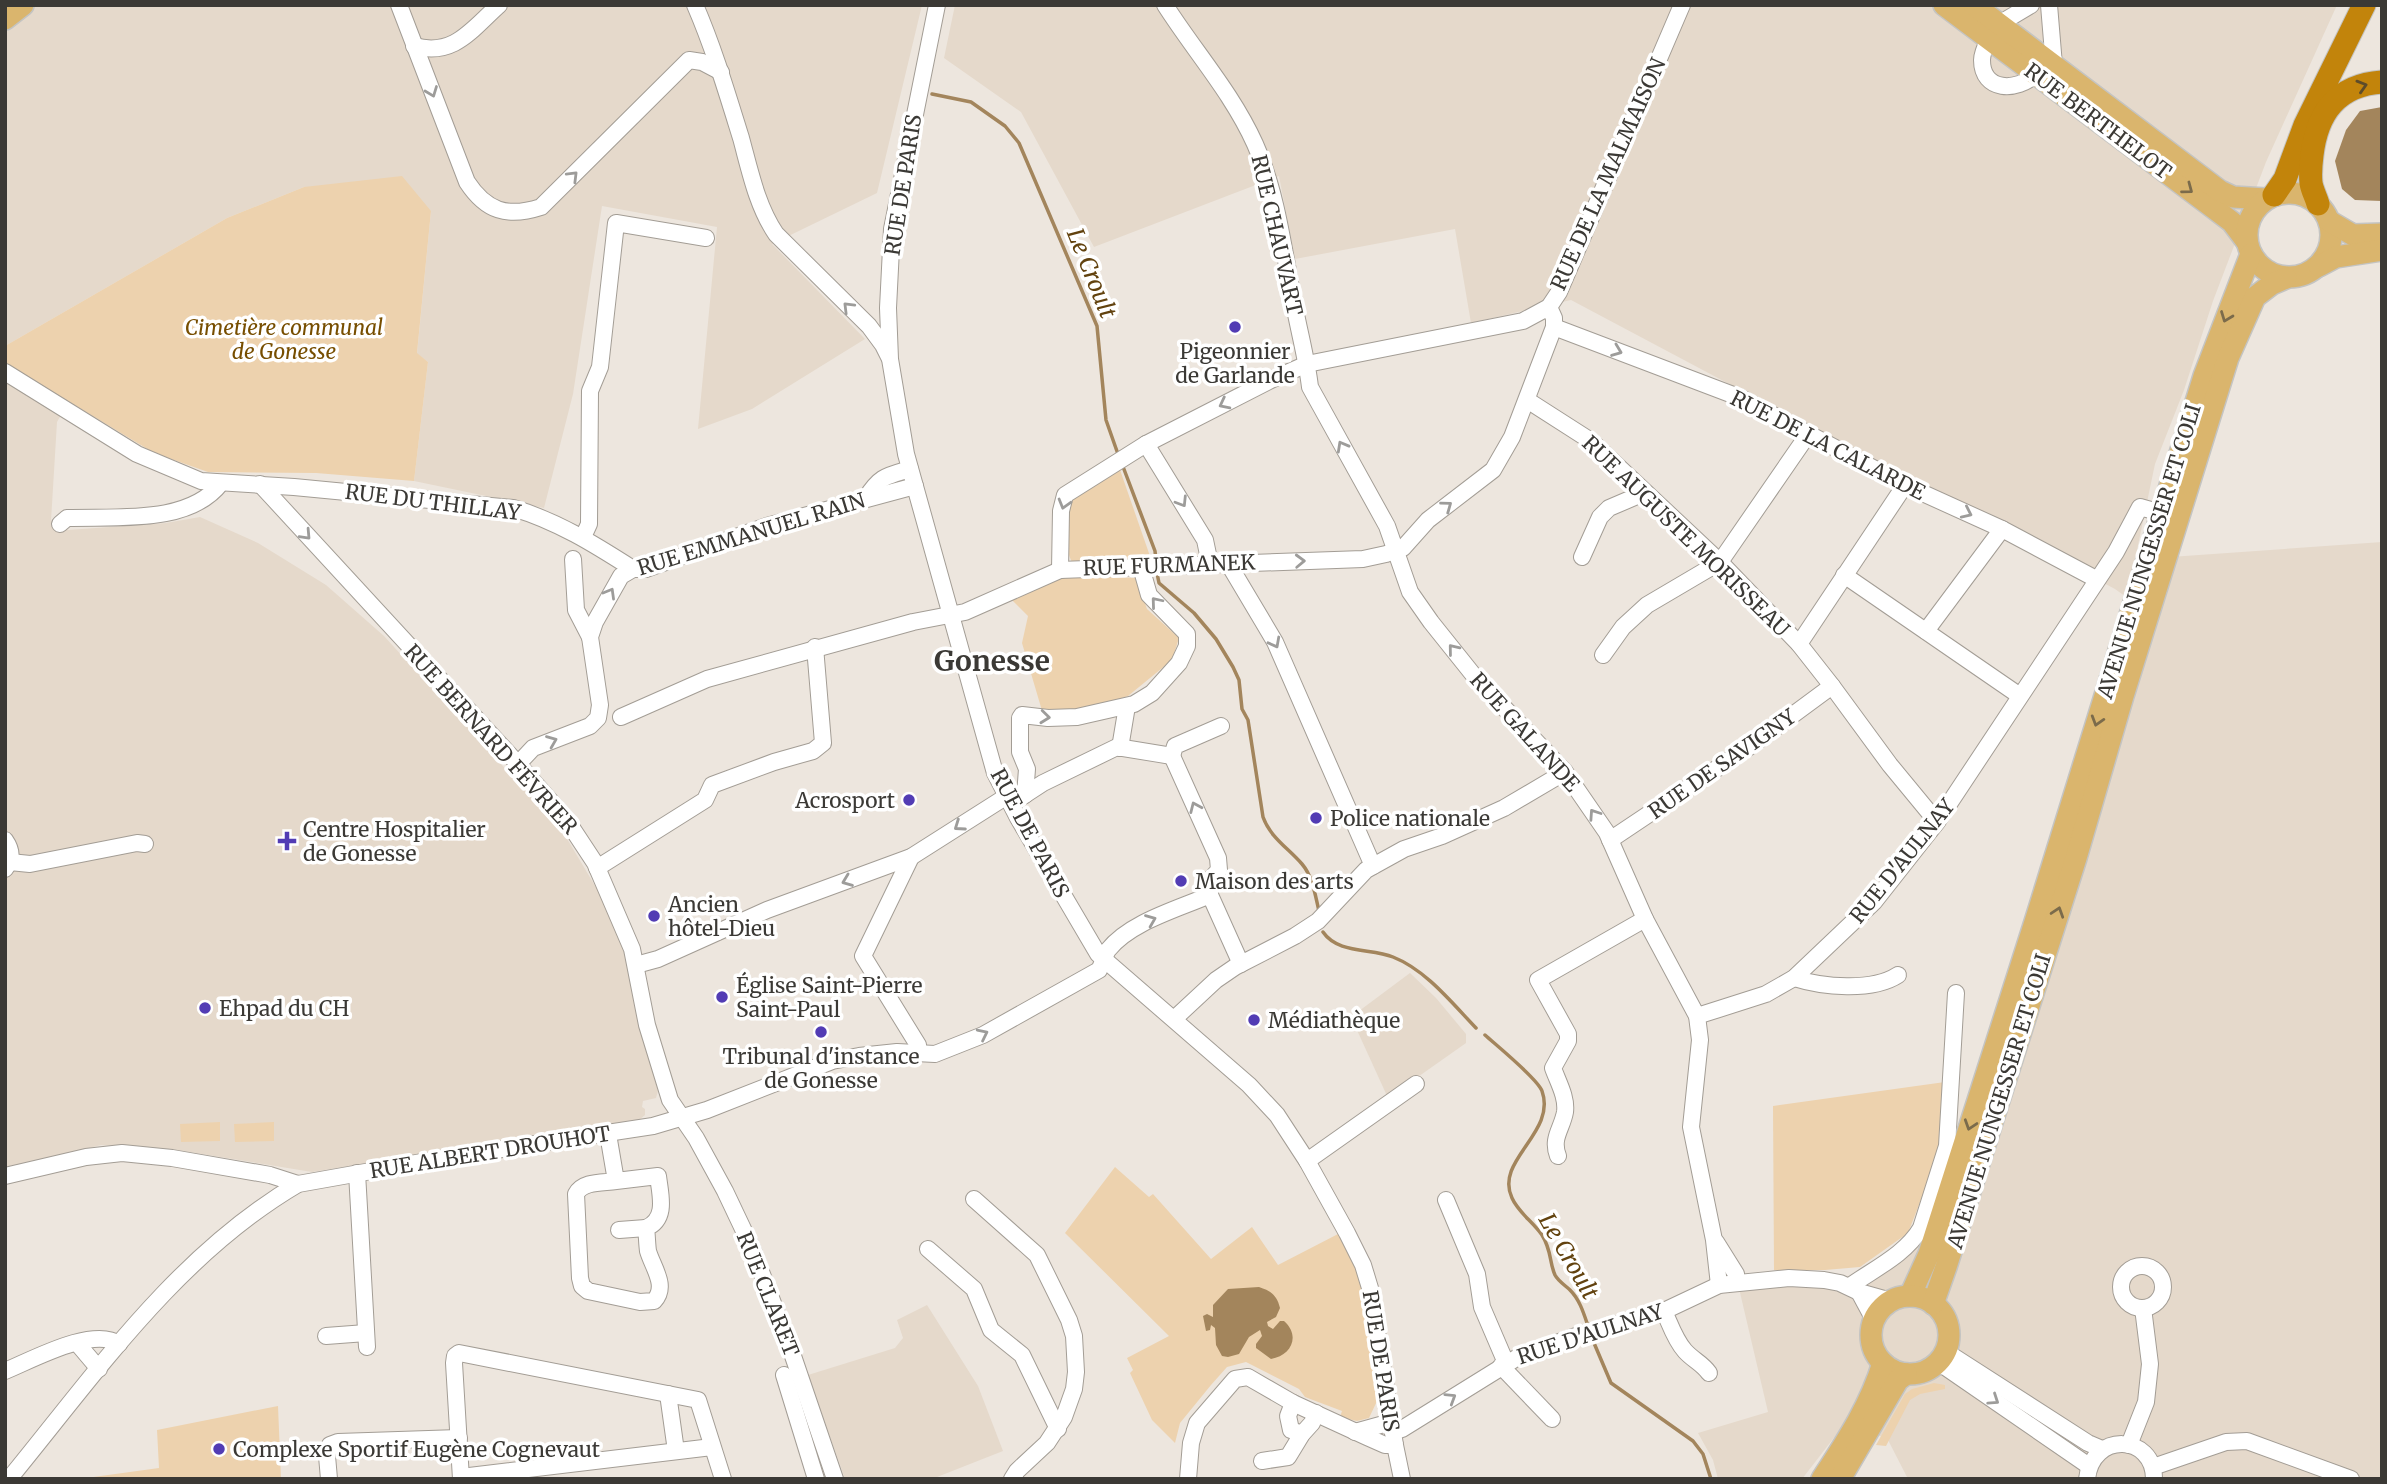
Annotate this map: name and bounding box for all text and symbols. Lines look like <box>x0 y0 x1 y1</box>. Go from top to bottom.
street label: RUE DE LA MALMAISON <box>1545 54 1671 294</box>
street label: RUE BERTHELOT <box>2019 57 2177 185</box>
one-way arrow <box>2356 80 2368 95</box>
one-way arrow <box>424 85 438 97</box>
street label: RUE DE PARIS <box>879 112 927 258</box>
street label: RUE CHAUVART <box>1245 152 1309 318</box>
one-way arrow <box>565 172 577 184</box>
one-way arrow <box>2181 180 2193 193</box>
water label: Le Croult <box>1061 224 1123 322</box>
one-way arrow <box>844 302 857 315</box>
one-way arrow <box>2221 311 2235 323</box>
park label: Cimetière communal de Gonesse <box>185 314 383 365</box>
marker: Pigeonnier de Garlande <box>1227 319 1243 335</box>
place label: Pigeonnier de Garlande <box>1175 338 1295 389</box>
one-way arrow <box>1611 343 1623 357</box>
street label: RUE DE LA CALARDE <box>1726 384 1930 506</box>
one-way arrow <box>1219 395 1231 409</box>
street label: AVENUE NUNGESSER ET COLI <box>2091 400 2207 703</box>
street label: RUE AUGUSTE MORISSEAU <box>1577 430 1796 643</box>
one-way arrow <box>1337 441 1350 453</box>
street label: RUE DU THILLAY <box>344 478 523 526</box>
street label: RUE EMMANUEL RAIN <box>634 486 868 582</box>
one-way arrow <box>1173 494 1186 507</box>
one-way arrow <box>1058 497 1073 509</box>
one-way arrow <box>1439 502 1452 515</box>
one-way arrow <box>1960 505 1972 519</box>
one-way arrow <box>298 527 310 540</box>
street label: RUE FURMANEK <box>1082 548 1257 582</box>
one-way arrow <box>1294 553 1305 568</box>
one-way arrow <box>602 587 615 600</box>
one-way arrow <box>1151 597 1164 610</box>
one-way arrow <box>1266 636 1280 648</box>
street label: RUE BERNARD FÉVRIER <box>398 638 585 840</box>
district label: Gonesse <box>934 643 1050 679</box>
one-way arrow <box>1449 645 1461 658</box>
street label: RUE GALANDE <box>1464 667 1586 798</box>
street label: RUE DE SAVIGNY <box>1643 703 1801 825</box>
one-way arrow <box>1040 709 1051 724</box>
one-way arrow <box>2091 714 2106 726</box>
one-way arrow <box>545 736 557 750</box>
street label: RUE DE PARIS <box>985 764 1075 902</box>
place label: Acrosport <box>794 787 895 814</box>
marker: Acrosport <box>901 792 917 808</box>
street label: RUE D'AULNAY <box>1844 793 1961 929</box>
one-way arrow <box>1189 802 1203 814</box>
place label: Police nationale <box>1330 805 1490 832</box>
one-way arrow <box>1590 809 1602 822</box>
marker: Police nationale <box>1308 810 1324 826</box>
place label: Centre Hospitalier de Gonesse <box>303 816 486 867</box>
one-way arrow <box>954 818 967 830</box>
marker: Centre Hospitalier de Gonesse <box>277 831 297 851</box>
place label: Maison des arts <box>1195 868 1354 895</box>
one-way arrow <box>842 873 854 887</box>
marker: Maison des arts <box>1173 873 1189 889</box>
place label: Ancien hôtel-Dieu <box>667 891 775 942</box>
one-way arrow <box>2050 906 2064 919</box>
marker: Ancien hôtel-Dieu <box>646 908 662 924</box>
one-way arrow <box>1145 915 1157 929</box>
street label: AVENUE NUNGESSER ET COLI <box>1941 950 2057 1253</box>
place label: Église Saint-Pierre Saint-Paul <box>736 971 922 1023</box>
marker: Église Saint-Pierre Saint-Paul <box>714 989 730 1005</box>
place label: Ehpad du CH <box>219 995 349 1022</box>
marker: Ehpad du CH <box>197 1000 213 1016</box>
place label: Médiathèque <box>1268 1007 1400 1034</box>
marker: Médiathèque <box>1246 1012 1262 1028</box>
marker: Tribunal d'instance de Gonesse <box>813 1024 829 1040</box>
one-way arrow <box>976 1028 988 1042</box>
place label: Tribunal d'instance de Gonesse <box>723 1043 919 1094</box>
one-way arrow <box>1964 1118 1978 1130</box>
street label: RUE ALBERT DROUHOT <box>368 1120 613 1184</box>
water label: Le Croult <box>1533 1208 1605 1304</box>
street label: RUE CLARET <box>731 1228 805 1361</box>
street label: RUE DE PARIS <box>1357 1288 1405 1434</box>
street label: RUE D'AULNAY <box>1513 1297 1667 1370</box>
one-way arrow <box>1986 1392 1999 1405</box>
one-way arrow <box>1444 1393 1457 1406</box>
place label: Complexe Sportif Eugène Cognevaut <box>233 1436 600 1463</box>
marker: Complexe Sportif Eugène Cognevaut <box>211 1441 227 1457</box>

